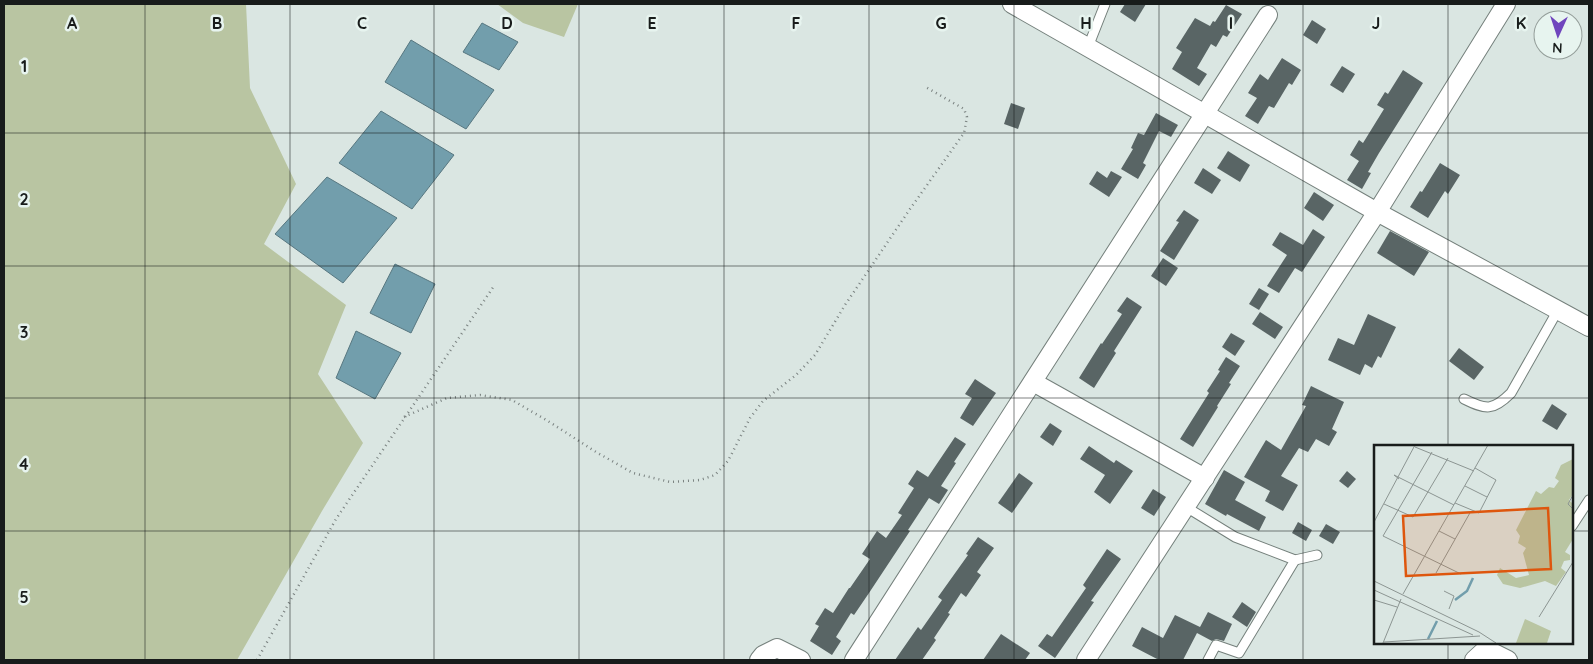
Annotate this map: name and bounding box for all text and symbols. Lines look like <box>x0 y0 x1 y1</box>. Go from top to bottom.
north arrow <box>1533 10 1583 60</box>
text: A <box>67 13 78 33</box>
text: B <box>212 13 222 33</box>
text: C <box>357 13 367 33</box>
text: D <box>501 13 513 33</box>
text: E <box>647 13 657 33</box>
text: F <box>792 13 801 33</box>
text: G <box>935 13 947 33</box>
text: H <box>1080 13 1092 33</box>
text: I <box>1229 13 1233 33</box>
text: J <box>1372 13 1380 33</box>
text: K <box>1516 13 1526 33</box>
text: N <box>1552 39 1563 57</box>
text: 1 <box>21 56 27 76</box>
text: 2 <box>19 189 29 209</box>
text: 3 <box>20 322 28 342</box>
inset map <box>1374 445 1573 644</box>
text: 4 <box>19 454 29 474</box>
text: 5 <box>19 587 29 607</box>

